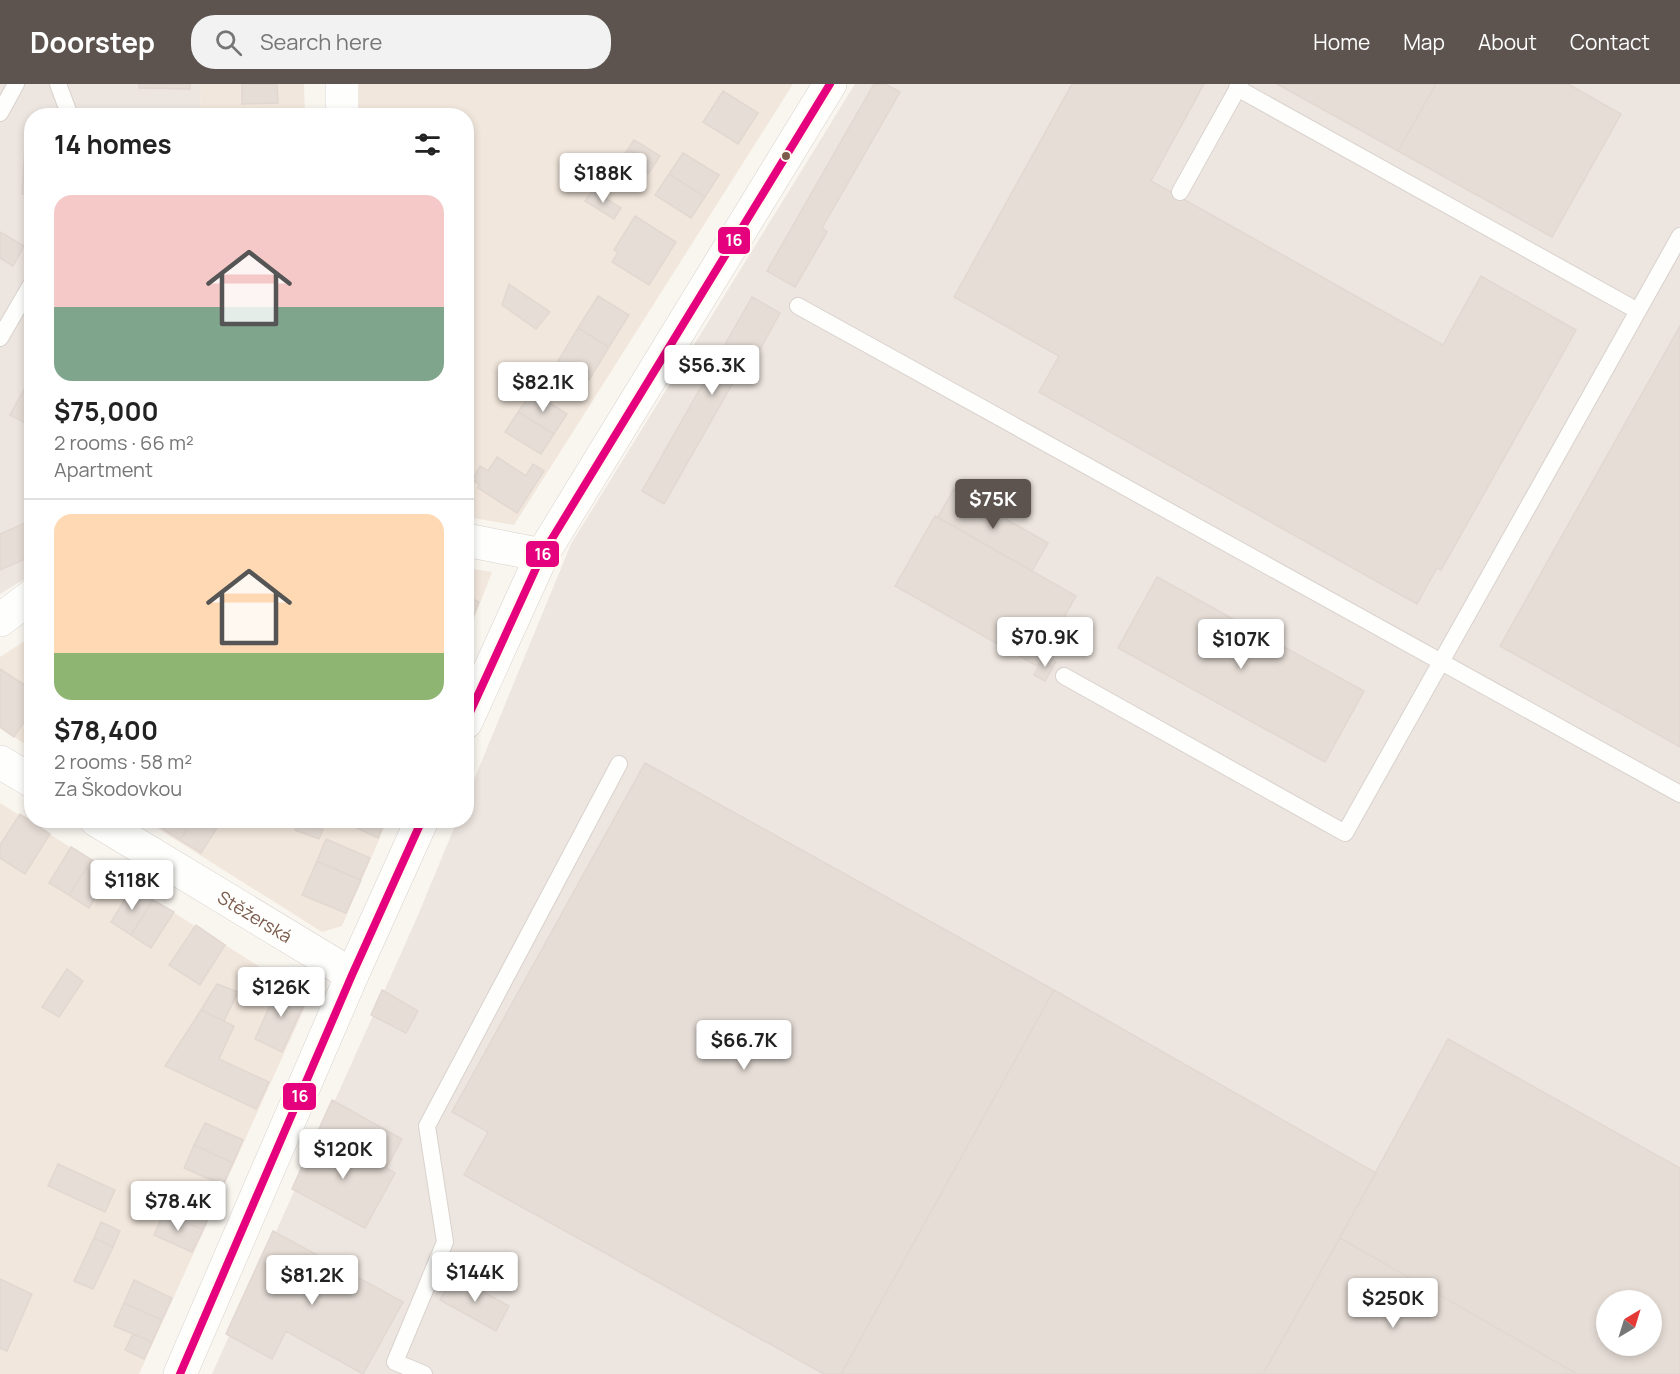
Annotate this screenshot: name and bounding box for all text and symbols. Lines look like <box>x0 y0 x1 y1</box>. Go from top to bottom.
search box <box>191 15 611 69</box>
text: Doorstep <box>30 23 155 61</box>
icon: search <box>212 26 245 59</box>
text: Search here <box>260 27 382 57</box>
text: Home <box>1313 28 1370 56</box>
text: Map <box>1403 28 1445 56</box>
text: About <box>1478 28 1537 56</box>
text: Contact <box>1570 28 1650 56</box>
text: 14 homes <box>54 126 172 162</box>
icon: filters <box>411 128 444 161</box>
unlabelled marker <box>780 150 792 162</box>
pin: $188K <box>561 153 645 204</box>
text: $188K <box>574 159 632 186</box>
line badge: 16 <box>717 226 751 255</box>
text: 16 <box>726 229 743 251</box>
icon: home <box>195 234 303 342</box>
pin: $56.3K <box>663 345 761 396</box>
text: $56.3K <box>678 351 746 378</box>
pin: $82.1K <box>494 362 592 413</box>
text: $82.1K <box>512 368 574 395</box>
text: $75,000 <box>54 393 159 429</box>
text: 2 rooms · 66 m² <box>54 429 194 456</box>
text: Apartment <box>54 456 153 483</box>
pin: $75K <box>957 479 1029 530</box>
text: $75K <box>969 485 1017 512</box>
line badge: 16 <box>525 540 560 568</box>
text: 16 <box>535 543 552 565</box>
icon: home <box>195 553 303 661</box>
pin: $70.9K <box>996 617 1094 668</box>
pin: $107K <box>1199 619 1283 670</box>
text: $70.9K <box>1011 623 1079 650</box>
text: $107K <box>1212 625 1270 652</box>
text: $78,400 <box>54 712 158 748</box>
text: 2 rooms · 58 m² <box>54 748 192 775</box>
text: Za Škodovkou <box>54 775 182 802</box>
pin: $118K <box>90 860 174 911</box>
text: $118K <box>104 866 160 893</box>
street label: Stěžerská <box>214 885 297 948</box>
pin: $126K <box>239 967 323 1018</box>
text: $126K <box>252 973 310 1000</box>
pin: $66.7K <box>695 1020 793 1071</box>
text: $66.7K <box>710 1026 778 1053</box>
line badge: 16 <box>282 1082 317 1111</box>
text: 16 <box>292 1085 309 1107</box>
pin: $120K <box>301 1129 385 1180</box>
text: $120K <box>313 1135 373 1162</box>
pin: $78.4K <box>129 1181 227 1232</box>
text: $78.4K <box>145 1187 211 1214</box>
pin: $144K <box>433 1252 517 1303</box>
pin: $81.2K <box>263 1255 361 1306</box>
text: $144K <box>446 1258 504 1285</box>
text: $81.2K <box>280 1261 344 1288</box>
pin: $250K <box>1351 1278 1435 1329</box>
text: $250K <box>1362 1284 1424 1311</box>
north arrow <box>1596 1290 1662 1356</box>
map controls <box>1596 1290 1662 1356</box>

